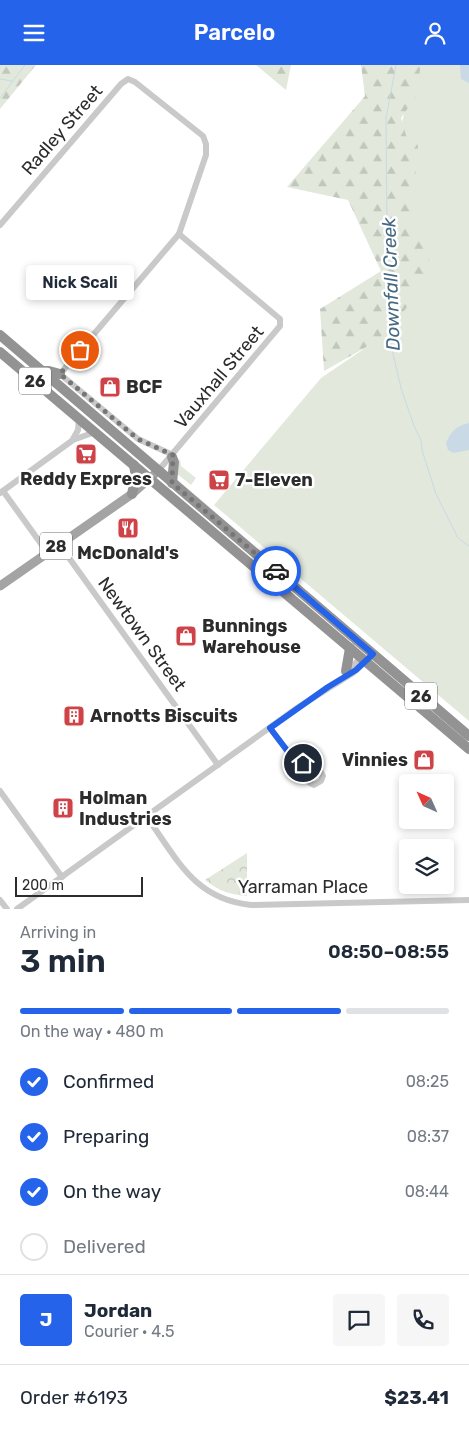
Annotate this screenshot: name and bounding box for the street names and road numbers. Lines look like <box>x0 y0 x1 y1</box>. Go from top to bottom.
street label: Radley Street <box>17 80 107 180</box>
street label: Vauxhall Street <box>170 321 268 433</box>
road number: 26 <box>19 367 51 395</box>
road number: 28 <box>40 533 72 559</box>
street label: Newtown Street <box>93 573 191 695</box>
road number: 26 <box>405 683 437 709</box>
street label: Yarraman Place <box>238 876 368 898</box>

